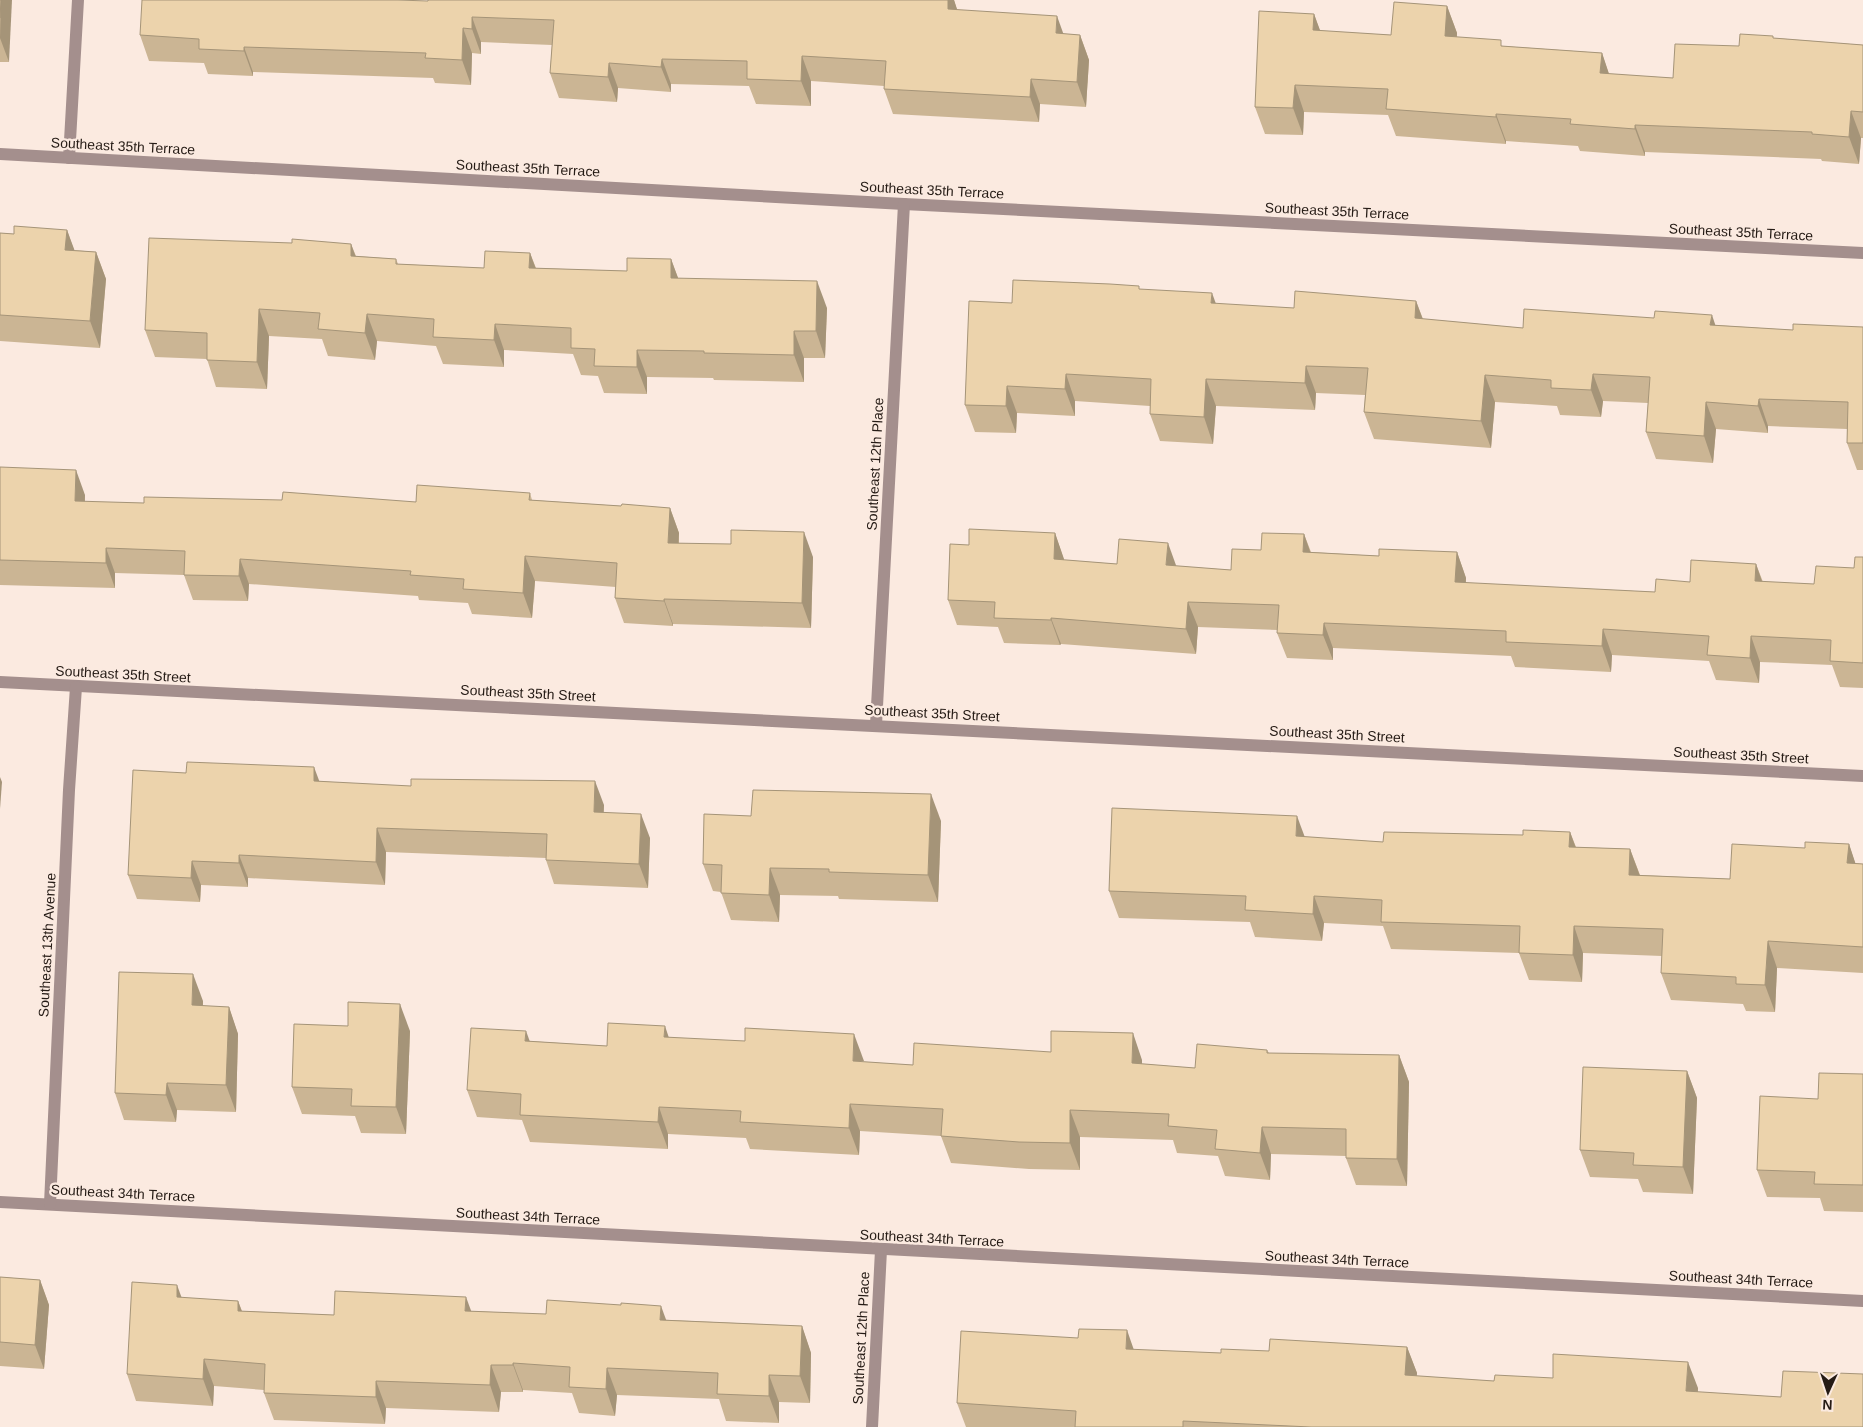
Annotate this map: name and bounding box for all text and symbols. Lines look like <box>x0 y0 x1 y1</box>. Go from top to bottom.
street label: Southeast 35th Terrace <box>50 134 196 158</box>
street label: Southeast 35th Terrace <box>455 156 601 180</box>
street label: Southeast 35th Terrace <box>859 178 1005 202</box>
street label: Southeast 35th Terrace <box>1264 199 1410 223</box>
street label: Southeast 35th Terrace <box>1668 220 1814 244</box>
street label: Southeast 12th Place <box>864 397 886 531</box>
street label: Southeast 35th Street <box>55 662 191 686</box>
street label: Southeast 35th Street <box>460 681 596 705</box>
street label: Southeast 35th Street <box>864 701 1000 725</box>
street label: Southeast 35th Street <box>1269 722 1405 746</box>
street label: Southeast 35th Street <box>1673 743 1809 767</box>
street label: Southeast 13th Avenue <box>35 872 59 1018</box>
street label: Southeast 34th Terrace <box>50 1181 196 1205</box>
street label: Southeast 34th Terrace <box>455 1204 601 1228</box>
street label: Southeast 34th Terrace <box>859 1226 1005 1250</box>
street label: Southeast 34th Terrace <box>1264 1247 1410 1271</box>
street label: Southeast 34th Terrace <box>1668 1267 1814 1291</box>
street label: Southeast 12th Place <box>850 1271 872 1405</box>
north arrow <box>1803 1367 1853 1417</box>
text: N <box>1822 1397 1833 1413</box>

